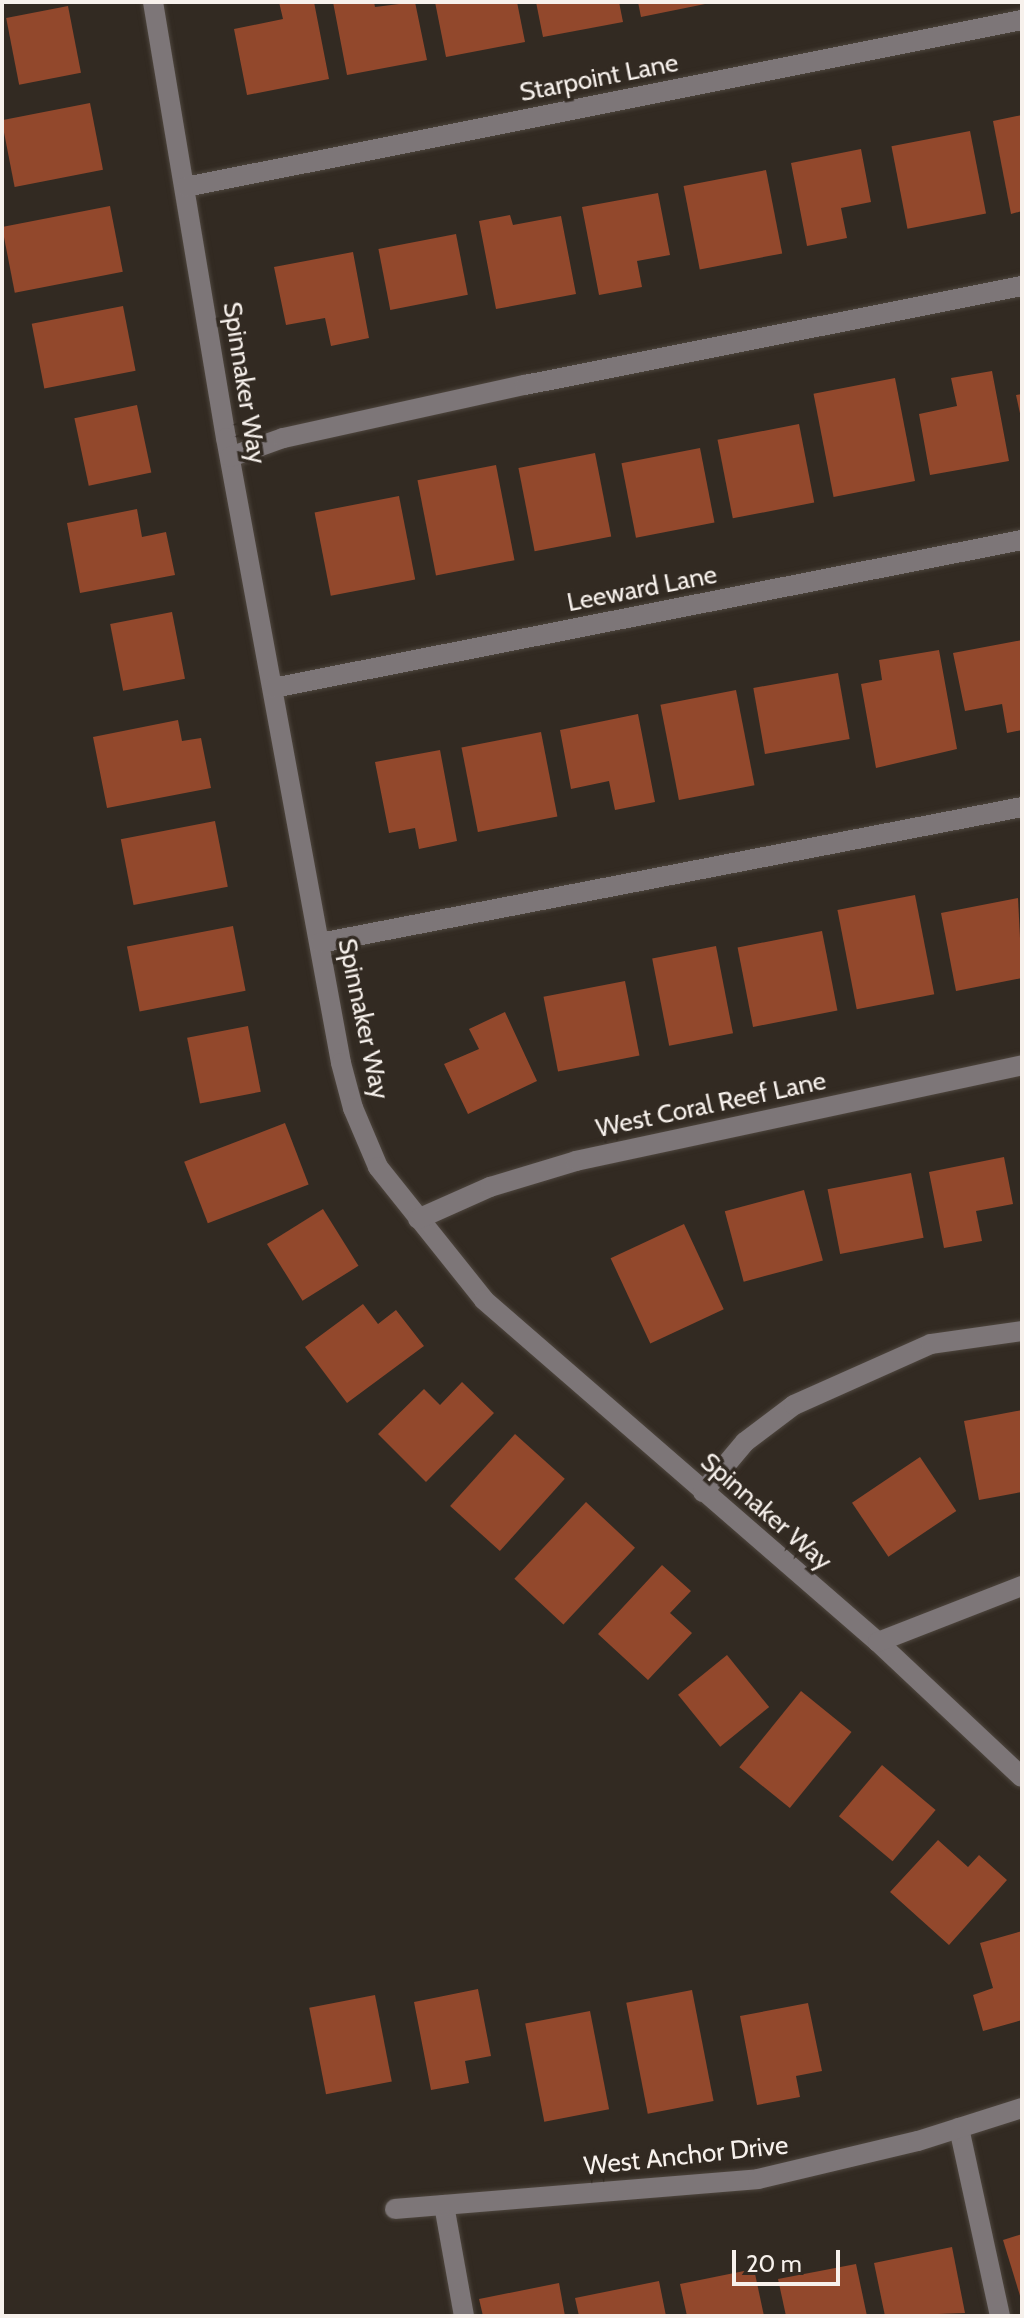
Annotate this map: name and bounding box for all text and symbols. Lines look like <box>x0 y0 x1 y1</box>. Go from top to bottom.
street label: Starpoint Lane <box>517 47 681 109</box>
street label: Spinnaker Way <box>216 300 272 466</box>
street label: Leeward Lane <box>564 559 720 619</box>
street label: Spinnaker Way <box>331 936 395 1102</box>
street label: West Coral Reef Lane <box>593 1065 829 1145</box>
street label: Spinnaker Way <box>694 1447 838 1577</box>
street label: West Anchor Drive <box>582 2130 790 2182</box>
scale bar <box>736 2234 844 2284</box>
text: 20 m <box>746 2249 802 2278</box>

